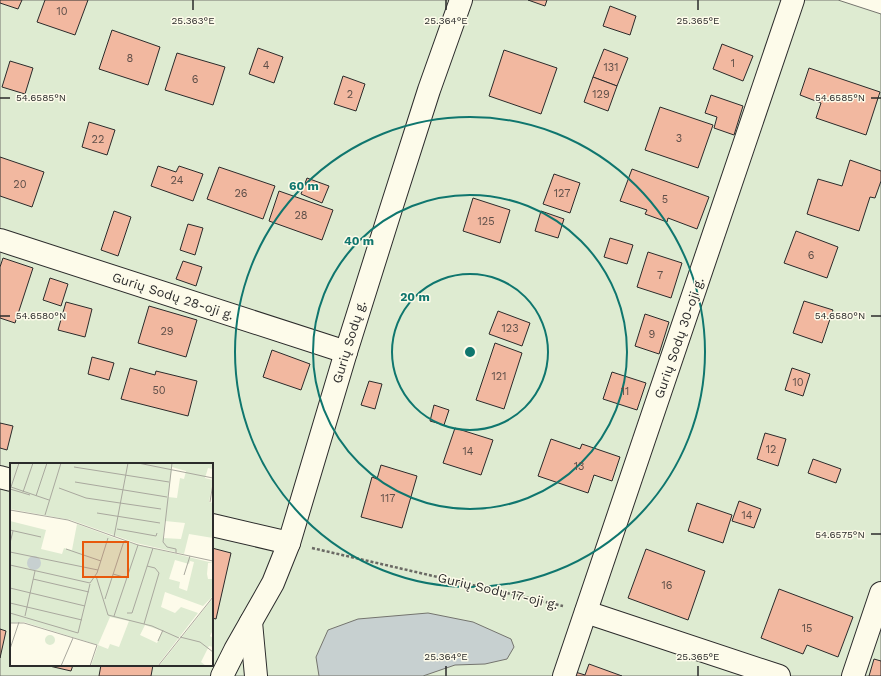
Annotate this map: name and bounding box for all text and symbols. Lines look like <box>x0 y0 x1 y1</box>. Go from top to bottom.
house number: 10 <box>56 5 68 18</box>
text: 25.363°E <box>171 15 215 26</box>
text: 25.364°E <box>424 15 468 26</box>
text: 25.365°E <box>676 15 720 26</box>
house number: 8 <box>127 52 134 65</box>
house number: 1 <box>731 57 735 70</box>
house number: 4 <box>263 59 270 72</box>
house number: 131 <box>604 61 619 74</box>
house number: 6 <box>192 73 199 86</box>
house number: 2 <box>347 88 353 101</box>
house number: 129 <box>592 88 610 101</box>
text: 54.6585°N <box>16 92 66 103</box>
text: 54.6585°N <box>815 92 865 103</box>
house number: 3 <box>676 132 682 145</box>
house number: 22 <box>92 133 104 146</box>
house number: 24 <box>171 174 184 187</box>
house number: 20 <box>13 178 27 191</box>
text: 60 m <box>289 179 319 193</box>
house number: 26 <box>234 187 248 200</box>
house number: 127 <box>554 187 570 200</box>
house number: 5 <box>662 193 668 206</box>
house number: 28 <box>294 209 308 222</box>
house number: 125 <box>477 215 495 228</box>
text: 40 m <box>344 234 374 248</box>
house number: 6 <box>808 249 815 262</box>
street label: Gurių Sodų 28-oji g. <box>110 269 236 323</box>
house number: 7 <box>657 269 663 282</box>
street label: Gurių Sodų 30-oji g. <box>651 275 707 401</box>
text: 20 m <box>400 290 430 304</box>
street label: Gurių Sodų g. <box>329 299 369 385</box>
text: 54.6580°N <box>16 310 66 321</box>
text: 54.6580°N <box>815 310 865 321</box>
house number: 123 <box>501 322 519 335</box>
house number: 29 <box>160 325 174 338</box>
house number: 9 <box>649 328 656 341</box>
centre of rings <box>463 345 477 359</box>
house number: 121 <box>492 370 507 383</box>
house number: 10 <box>792 376 804 389</box>
house number: 50 <box>152 384 166 397</box>
house number: 11 <box>621 385 629 398</box>
house number: 12 <box>766 443 776 456</box>
house number: 14 <box>462 445 474 458</box>
house number: 13 <box>574 460 584 473</box>
inset map <box>10 463 213 666</box>
house number: 117 <box>381 492 395 505</box>
house number: 14 <box>741 509 753 522</box>
text: 54.6575°N <box>815 529 865 540</box>
street label: Gurių Sodų 17-oji g. <box>436 570 560 612</box>
house number: 16 <box>662 579 673 592</box>
house number: 15 <box>802 622 812 635</box>
text: 25.364°E <box>424 651 468 662</box>
text: 25.365°E <box>676 651 720 662</box>

